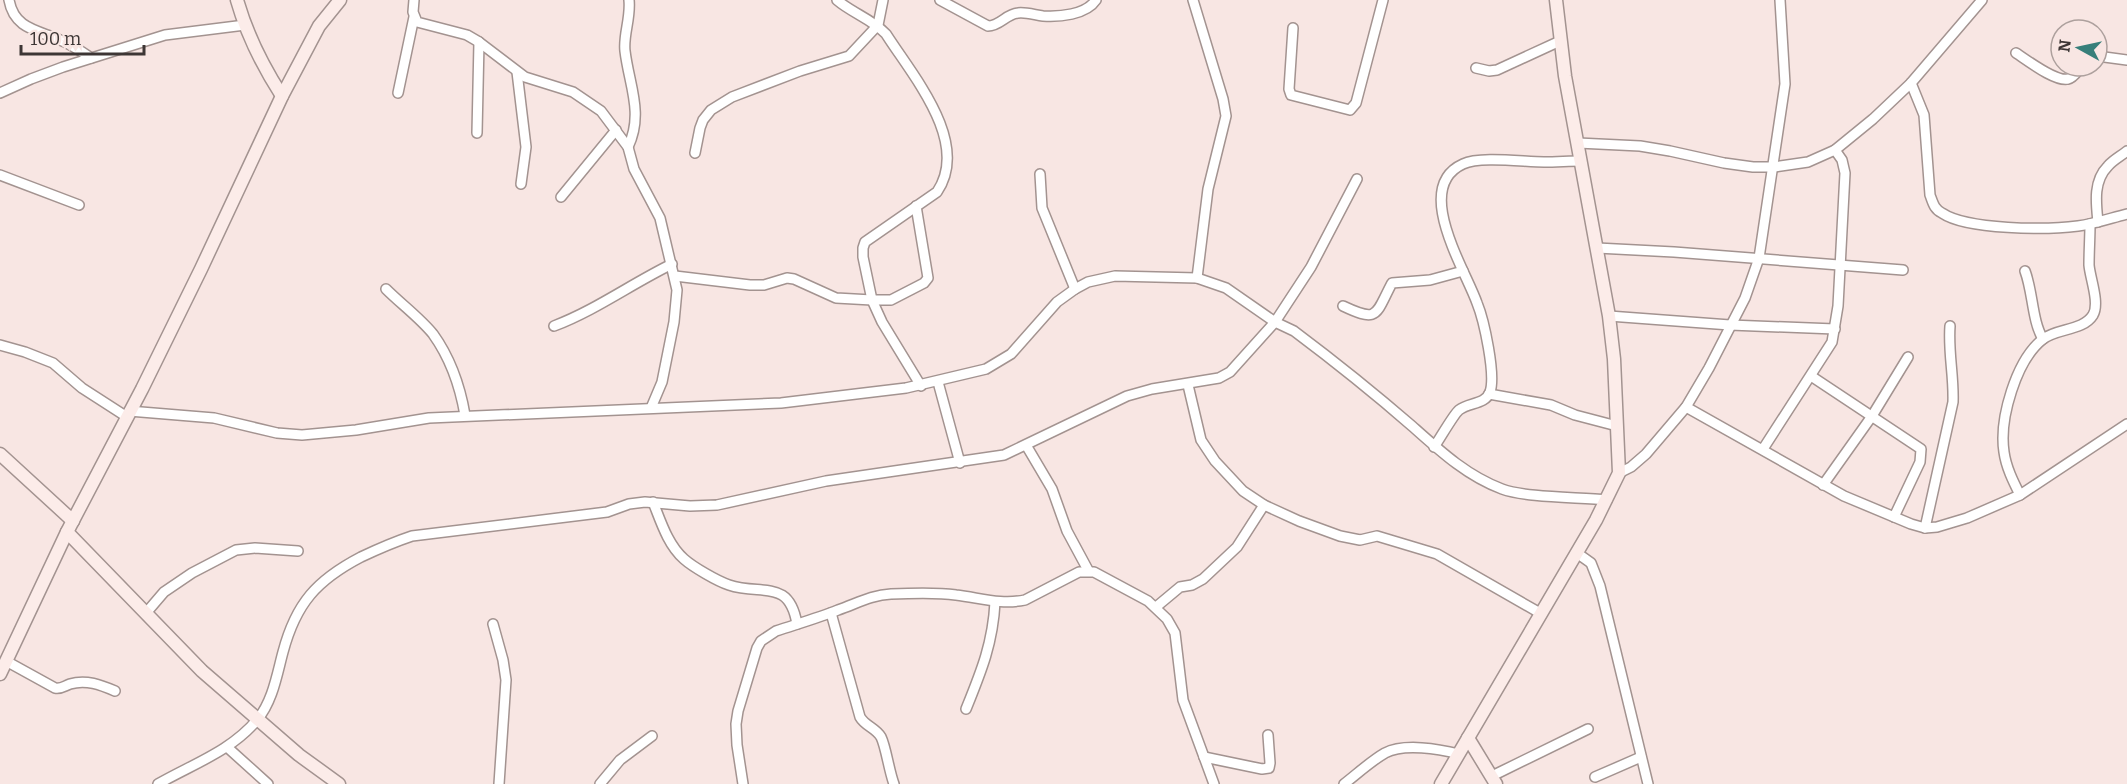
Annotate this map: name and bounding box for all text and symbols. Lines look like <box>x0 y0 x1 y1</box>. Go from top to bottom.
scale bar <box>21 18 144 56</box>
north arrow <box>2049 18 2109 78</box>
text: 100 m <box>30 28 81 50</box>
text: N <box>2054 39 2075 53</box>

